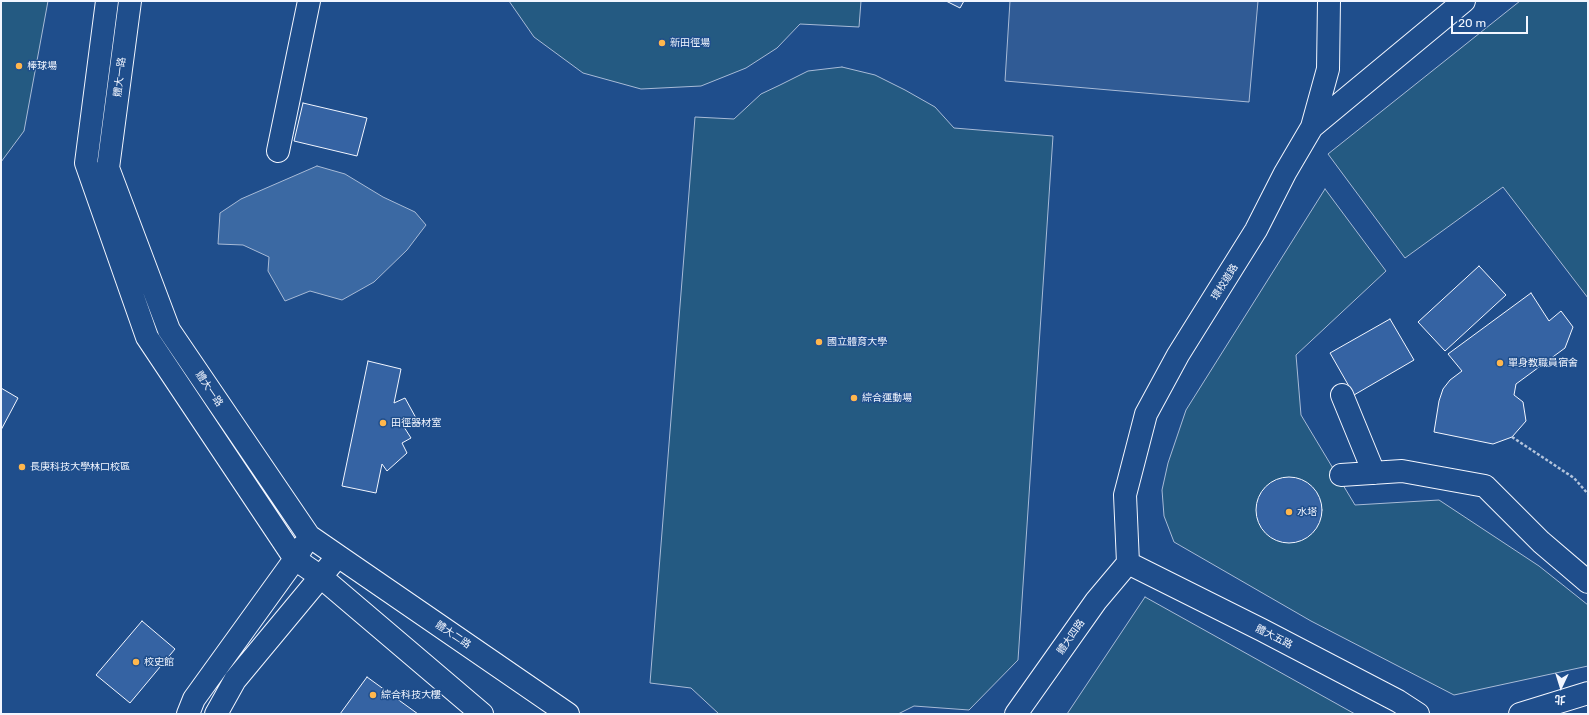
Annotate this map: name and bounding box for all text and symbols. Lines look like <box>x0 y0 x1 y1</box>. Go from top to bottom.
scale bar <box>1453 8 1530 34</box>
text: 20 m <box>1458 16 1486 30</box>
place label: 新田徑場 <box>670 37 710 49</box>
marker: 新田徑場 <box>657 38 667 48</box>
street label: 體大一路 <box>112 56 128 98</box>
place label: 棒球場 <box>27 60 57 72</box>
marker: 棒球場 <box>14 61 24 71</box>
street label: 環校道路 <box>1209 262 1241 302</box>
place label: 國立體育大學 <box>827 336 887 348</box>
marker: 國立體育大學 <box>814 337 824 347</box>
place label: 單身教職員宿舍 <box>1508 357 1578 369</box>
marker: 單身教職員宿舍 <box>1495 358 1505 368</box>
street label: 體大一路 <box>193 369 225 409</box>
place label: 綜合運動場 <box>862 392 912 404</box>
marker: 綜合運動場 <box>849 393 859 403</box>
place label: 田徑器材室 <box>391 417 441 429</box>
marker: 田徑器材室 <box>378 418 388 428</box>
place label: 長庚科技大學林口校區 <box>30 461 130 473</box>
marker: 長庚科技大學林口校區 <box>17 462 27 472</box>
place label: 水塔 <box>1297 506 1317 518</box>
marker: 水塔 <box>1284 507 1294 517</box>
street label: 體大四路 <box>1055 617 1087 657</box>
street label: 體大二路 <box>433 619 473 651</box>
street label: 體大五路 <box>1253 623 1295 651</box>
place label: 校史館 <box>144 656 174 668</box>
marker: 校史館 <box>131 657 141 667</box>
north arrow <box>1541 667 1581 707</box>
place label: 綜合科技大樓 <box>381 689 441 701</box>
marker: 綜合科技大樓 <box>368 690 378 700</box>
text: 北 <box>1554 693 1566 706</box>

